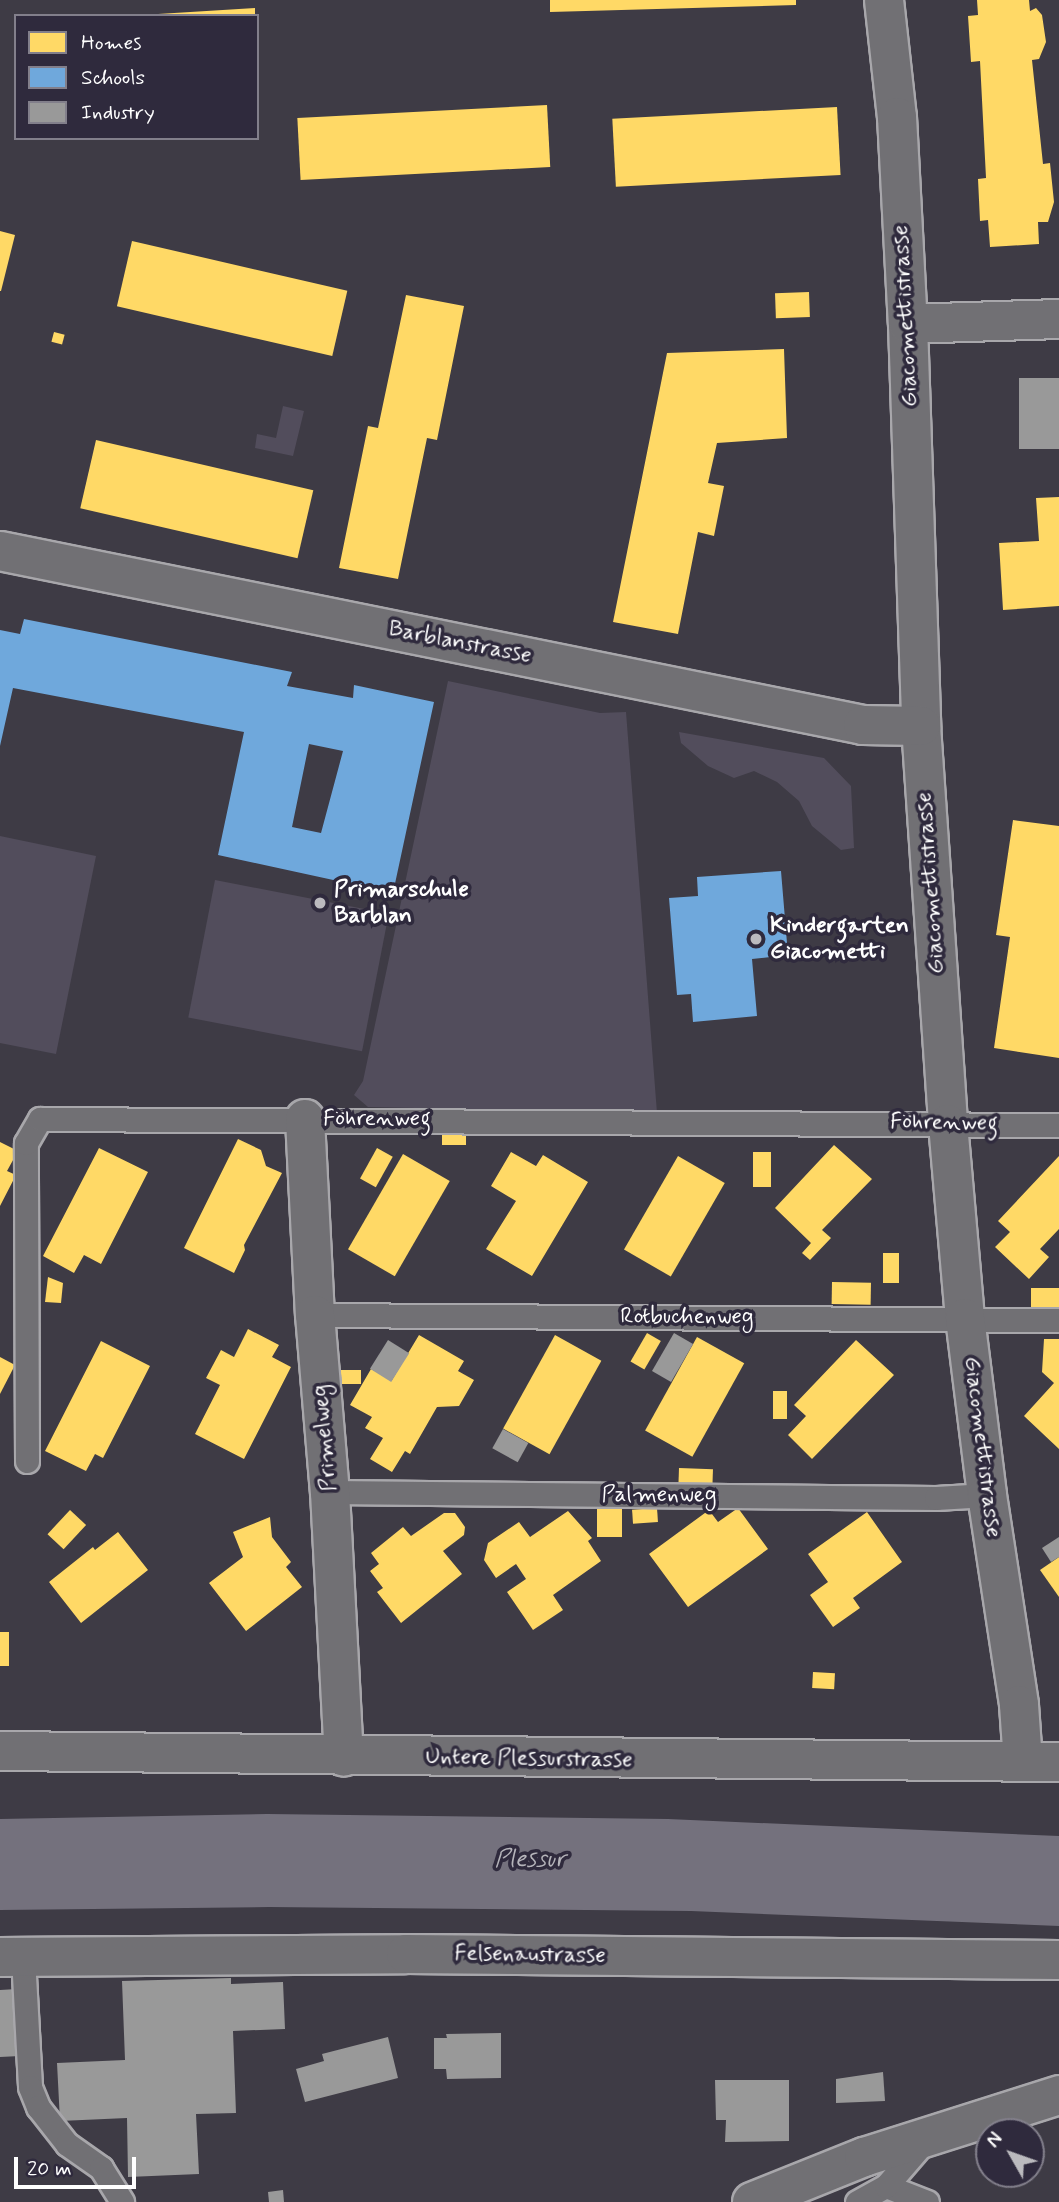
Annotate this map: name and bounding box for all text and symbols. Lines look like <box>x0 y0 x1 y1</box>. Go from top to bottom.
legend <box>14 14 259 140</box>
text: Homes <box>81 29 141 57</box>
text: Schools <box>81 64 145 92</box>
text: Industry <box>81 99 155 127</box>
street label: Giacomettistrasse <box>887 224 925 408</box>
street label: Barblanstrasse <box>386 616 534 670</box>
street label: Giacomettistrasse <box>911 791 951 975</box>
place label: Primarschule Barblan <box>334 876 469 930</box>
marker: Primarschule Barblan <box>312 895 328 911</box>
place label: Kindergarten Giacometti <box>770 912 909 966</box>
marker: Kindergarten Giacometti <box>748 931 764 947</box>
street label: Föhrenweg <box>323 1105 431 1133</box>
street label: Föhrenweg <box>890 1108 998 1138</box>
street label: Rotbuchenweg <box>620 1303 754 1331</box>
street label: Giacomettistrasse <box>957 1355 1007 1539</box>
street label: Primelweg <box>307 1383 343 1493</box>
street label: Palmenweg <box>601 1481 717 1509</box>
street label: Untere Plessurstrasse <box>425 1743 633 1775</box>
water label: Plessur <box>494 1846 566 1874</box>
street label: Felsenaustrasse <box>454 1940 606 1970</box>
north arrow <box>975 2118 1045 2188</box>
text: N <box>981 2128 1009 2153</box>
scale bar <box>18 2142 140 2186</box>
text: 20 m <box>27 2155 72 2183</box>

